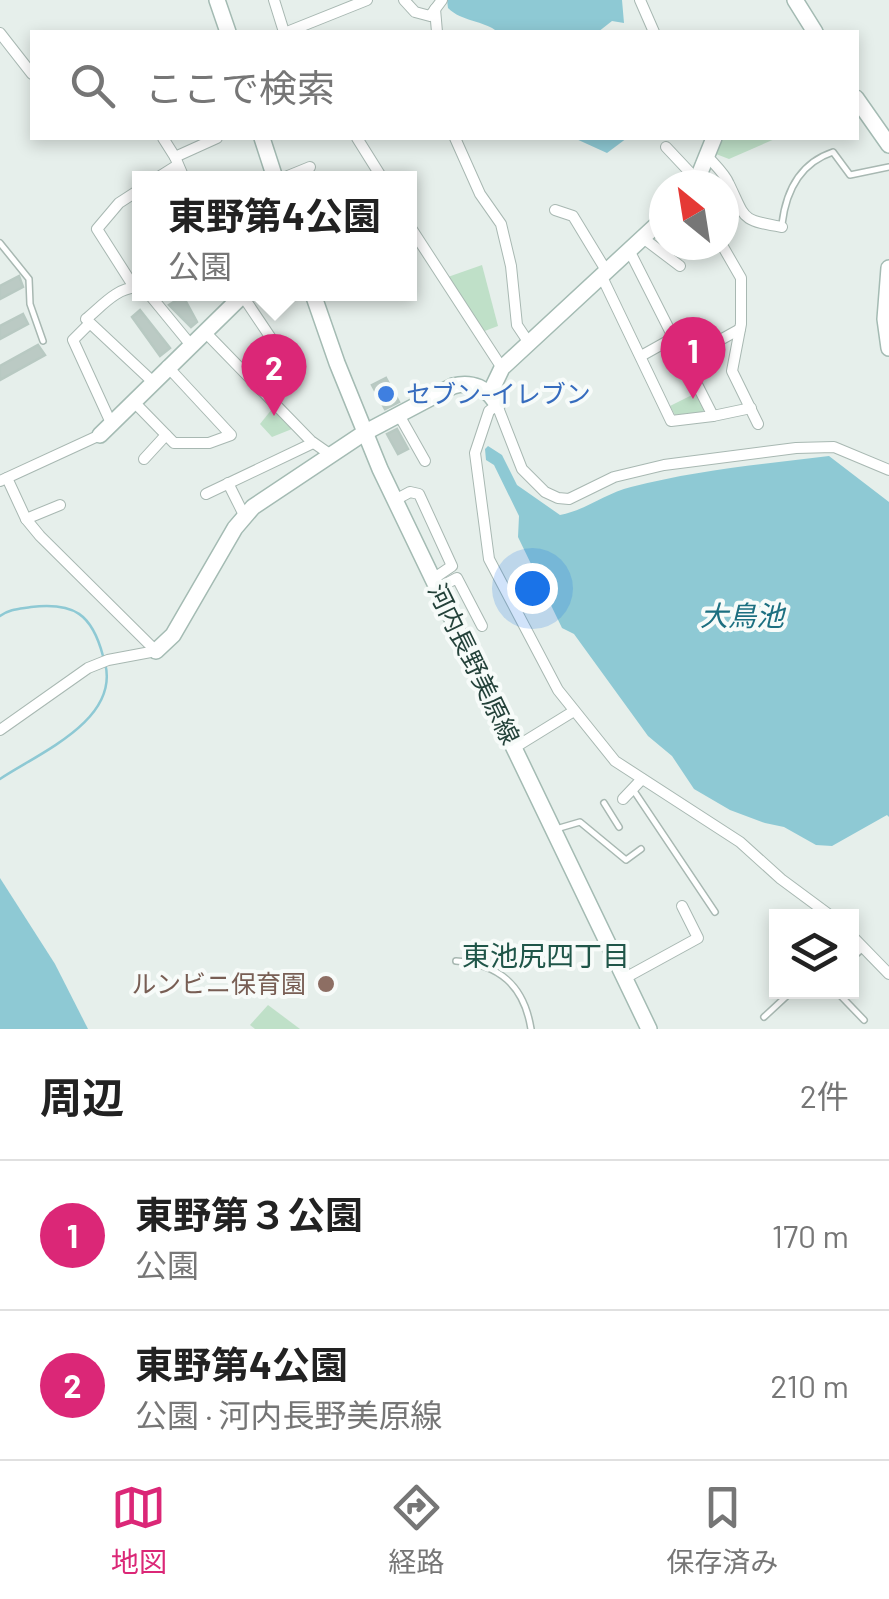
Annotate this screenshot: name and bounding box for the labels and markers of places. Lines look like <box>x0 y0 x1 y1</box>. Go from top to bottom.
pin: 1 <box>660 316 726 399</box>
pin: 2 <box>242 334 306 416</box>
place label: セブン-イレブン <box>406 378 591 408</box>
marker: セブン-イレブン <box>375 383 397 405</box>
place label: ルンビニ保育園 <box>131 968 306 998</box>
marker: ルンビニ保育園 <box>315 973 337 995</box>

